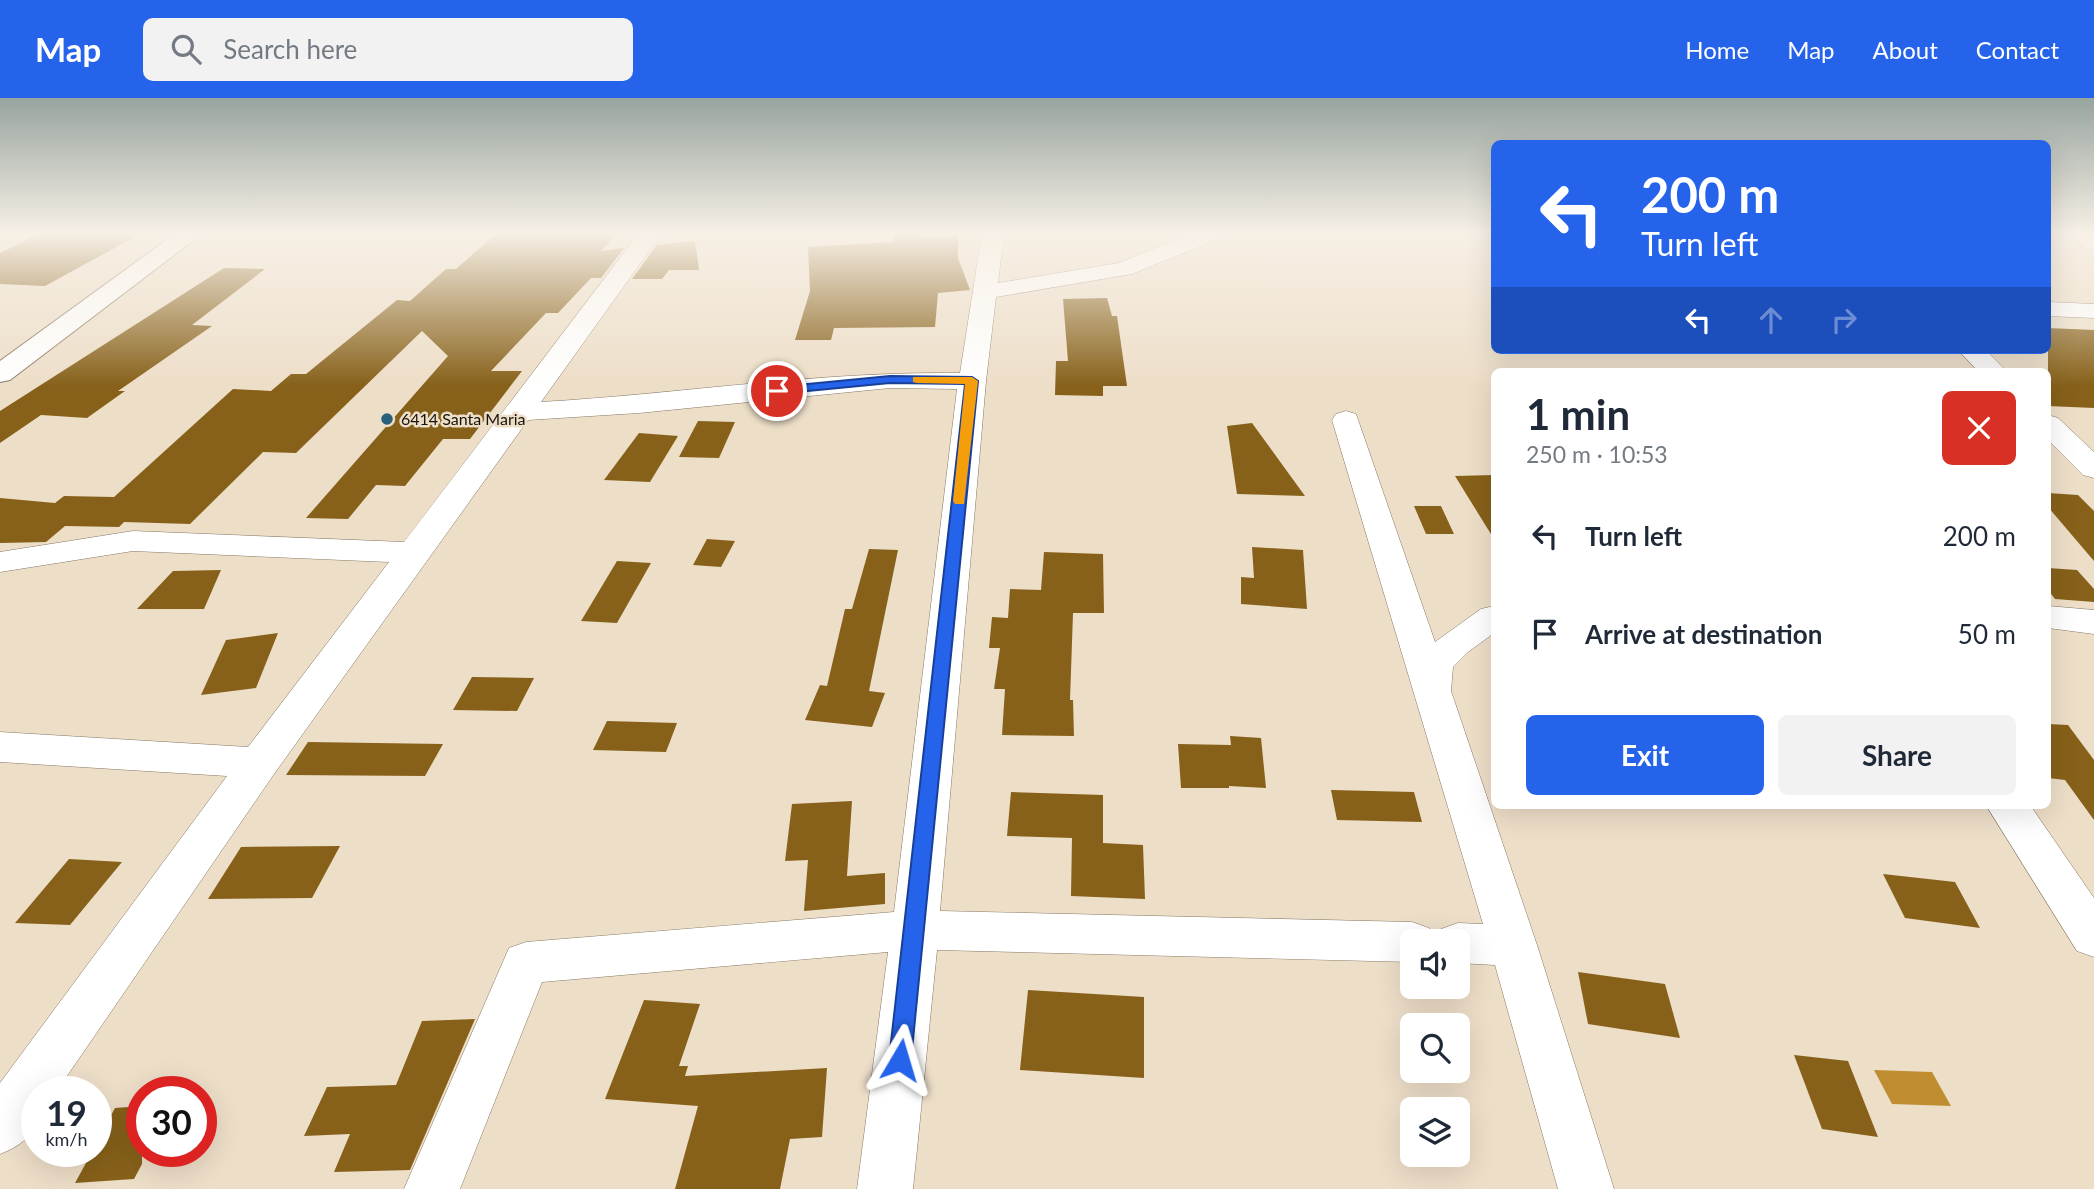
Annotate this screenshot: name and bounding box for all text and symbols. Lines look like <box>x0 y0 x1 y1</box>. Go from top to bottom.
search box <box>143 18 633 81</box>
text: Map <box>35 29 101 69</box>
icon: search <box>167 30 205 68</box>
text: Search here <box>223 33 357 65</box>
text: Home <box>1685 35 1749 64</box>
text: Map <box>1787 35 1835 64</box>
text: About <box>1873 35 1938 64</box>
text: Contact <box>1976 35 2059 64</box>
text: 200 m <box>1641 165 1779 223</box>
icon: left <box>1526 168 1617 259</box>
text: Turn left <box>1641 224 1758 263</box>
icon: left <box>1679 301 1717 339</box>
icon: ahead <box>1752 301 1790 339</box>
icon: right <box>1825 301 1863 339</box>
pin <box>747 361 807 421</box>
icon: arrive <box>758 372 796 410</box>
text: 1 min <box>1526 389 1630 439</box>
button: close <box>1942 391 2016 465</box>
place label: 6414 Santa Maria <box>401 409 526 428</box>
marker: 6414 Santa Maria <box>379 411 395 427</box>
text: 250 m · 10:53 <box>1526 440 1668 468</box>
icon: left <box>1526 517 1564 555</box>
text: Turn left <box>1585 520 1682 552</box>
text: 200 m <box>1943 520 2016 552</box>
icon: arrive <box>1526 615 1564 653</box>
text: Arrive at destination <box>1585 618 1822 650</box>
text: 50 m <box>1958 618 2016 650</box>
button: Exit <box>1526 715 1764 795</box>
button: Share <box>1778 715 2016 795</box>
map controls <box>1400 929 1470 1167</box>
button: sound <box>1400 929 1470 999</box>
button: search <box>1400 1013 1470 1083</box>
position arrow <box>863 1023 937 1097</box>
speed limit sign: 30 <box>126 1076 217 1167</box>
text: 19 <box>46 1091 87 1133</box>
button: layers <box>1400 1097 1470 1167</box>
text: km/h <box>45 1128 88 1150</box>

